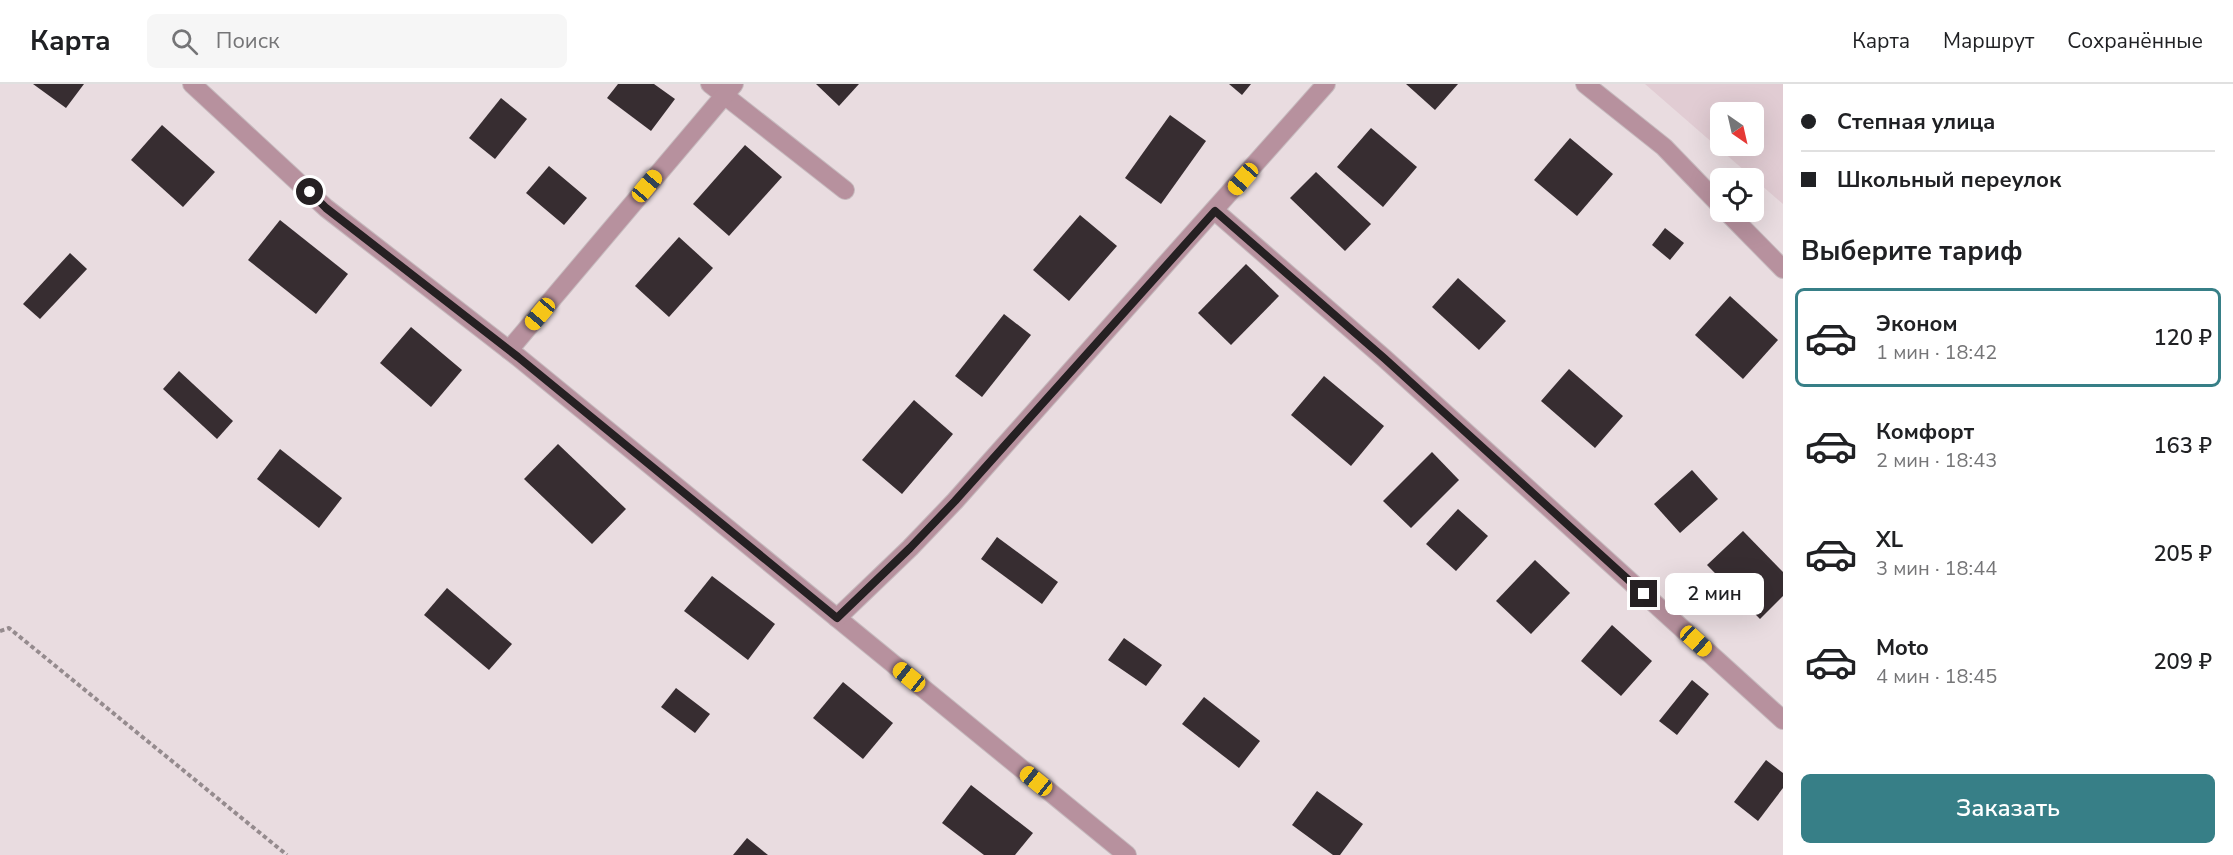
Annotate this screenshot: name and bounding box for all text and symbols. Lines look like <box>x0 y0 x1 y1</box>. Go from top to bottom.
search box <box>147 14 567 68</box>
text: Карта <box>30 22 111 60</box>
icon: search <box>168 25 201 58</box>
text: Поиск <box>216 26 280 56</box>
text: Карта <box>1852 27 1910 55</box>
text: Маршрут <box>1943 27 2034 55</box>
text: Сохранённые <box>2067 27 2203 55</box>
north arrow <box>1710 102 1764 156</box>
map controls <box>1710 102 1764 222</box>
text: Степная улица <box>1837 107 1995 137</box>
car <box>1224 160 1262 198</box>
text: Школьный переулок <box>1837 165 2061 195</box>
car <box>629 166 665 206</box>
button: locate <box>1710 168 1764 222</box>
route start <box>296 178 323 205</box>
text: Выберите тариф <box>1801 233 2023 270</box>
car <box>522 294 558 334</box>
text: Эконом <box>1876 309 1958 339</box>
icon: car <box>1804 311 1858 365</box>
text: 120 ₽ <box>2153 323 2212 353</box>
text: 1 мин · 18:42 <box>1876 339 1997 366</box>
text: Комфорт <box>1876 417 1974 447</box>
icon: car <box>1804 419 1858 473</box>
text: 163 ₽ <box>2153 431 2212 461</box>
text: 2 мин · 18:43 <box>1876 447 1997 474</box>
text: XL <box>1876 525 1903 555</box>
icon: car <box>1804 527 1858 581</box>
text: 205 ₽ <box>2153 539 2212 569</box>
text: 3 мин · 18:44 <box>1876 555 1997 582</box>
callout: 2 мин <box>1665 573 1764 615</box>
route end <box>1630 580 1657 607</box>
text: 2 мин <box>1687 580 1742 607</box>
car <box>1677 622 1715 660</box>
text: Moto <box>1876 633 1929 663</box>
icon: car <box>1804 635 1858 689</box>
text: 209 ₽ <box>2153 647 2212 677</box>
car <box>889 659 929 695</box>
text: 4 мин · 18:45 <box>1876 663 1997 690</box>
car <box>1016 763 1056 799</box>
button: Заказать <box>1801 774 2215 843</box>

